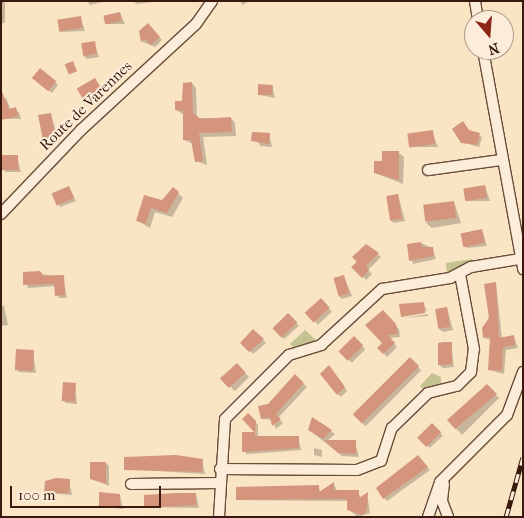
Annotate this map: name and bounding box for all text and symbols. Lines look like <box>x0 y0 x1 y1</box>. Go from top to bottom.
north arrow <box>464 10 514 60</box>
text: N <box>486 39 501 59</box>
street label: Route de Varennes <box>36 57 136 155</box>
scale bar <box>12 476 164 508</box>
text: 100 m <box>18 486 56 504</box>

